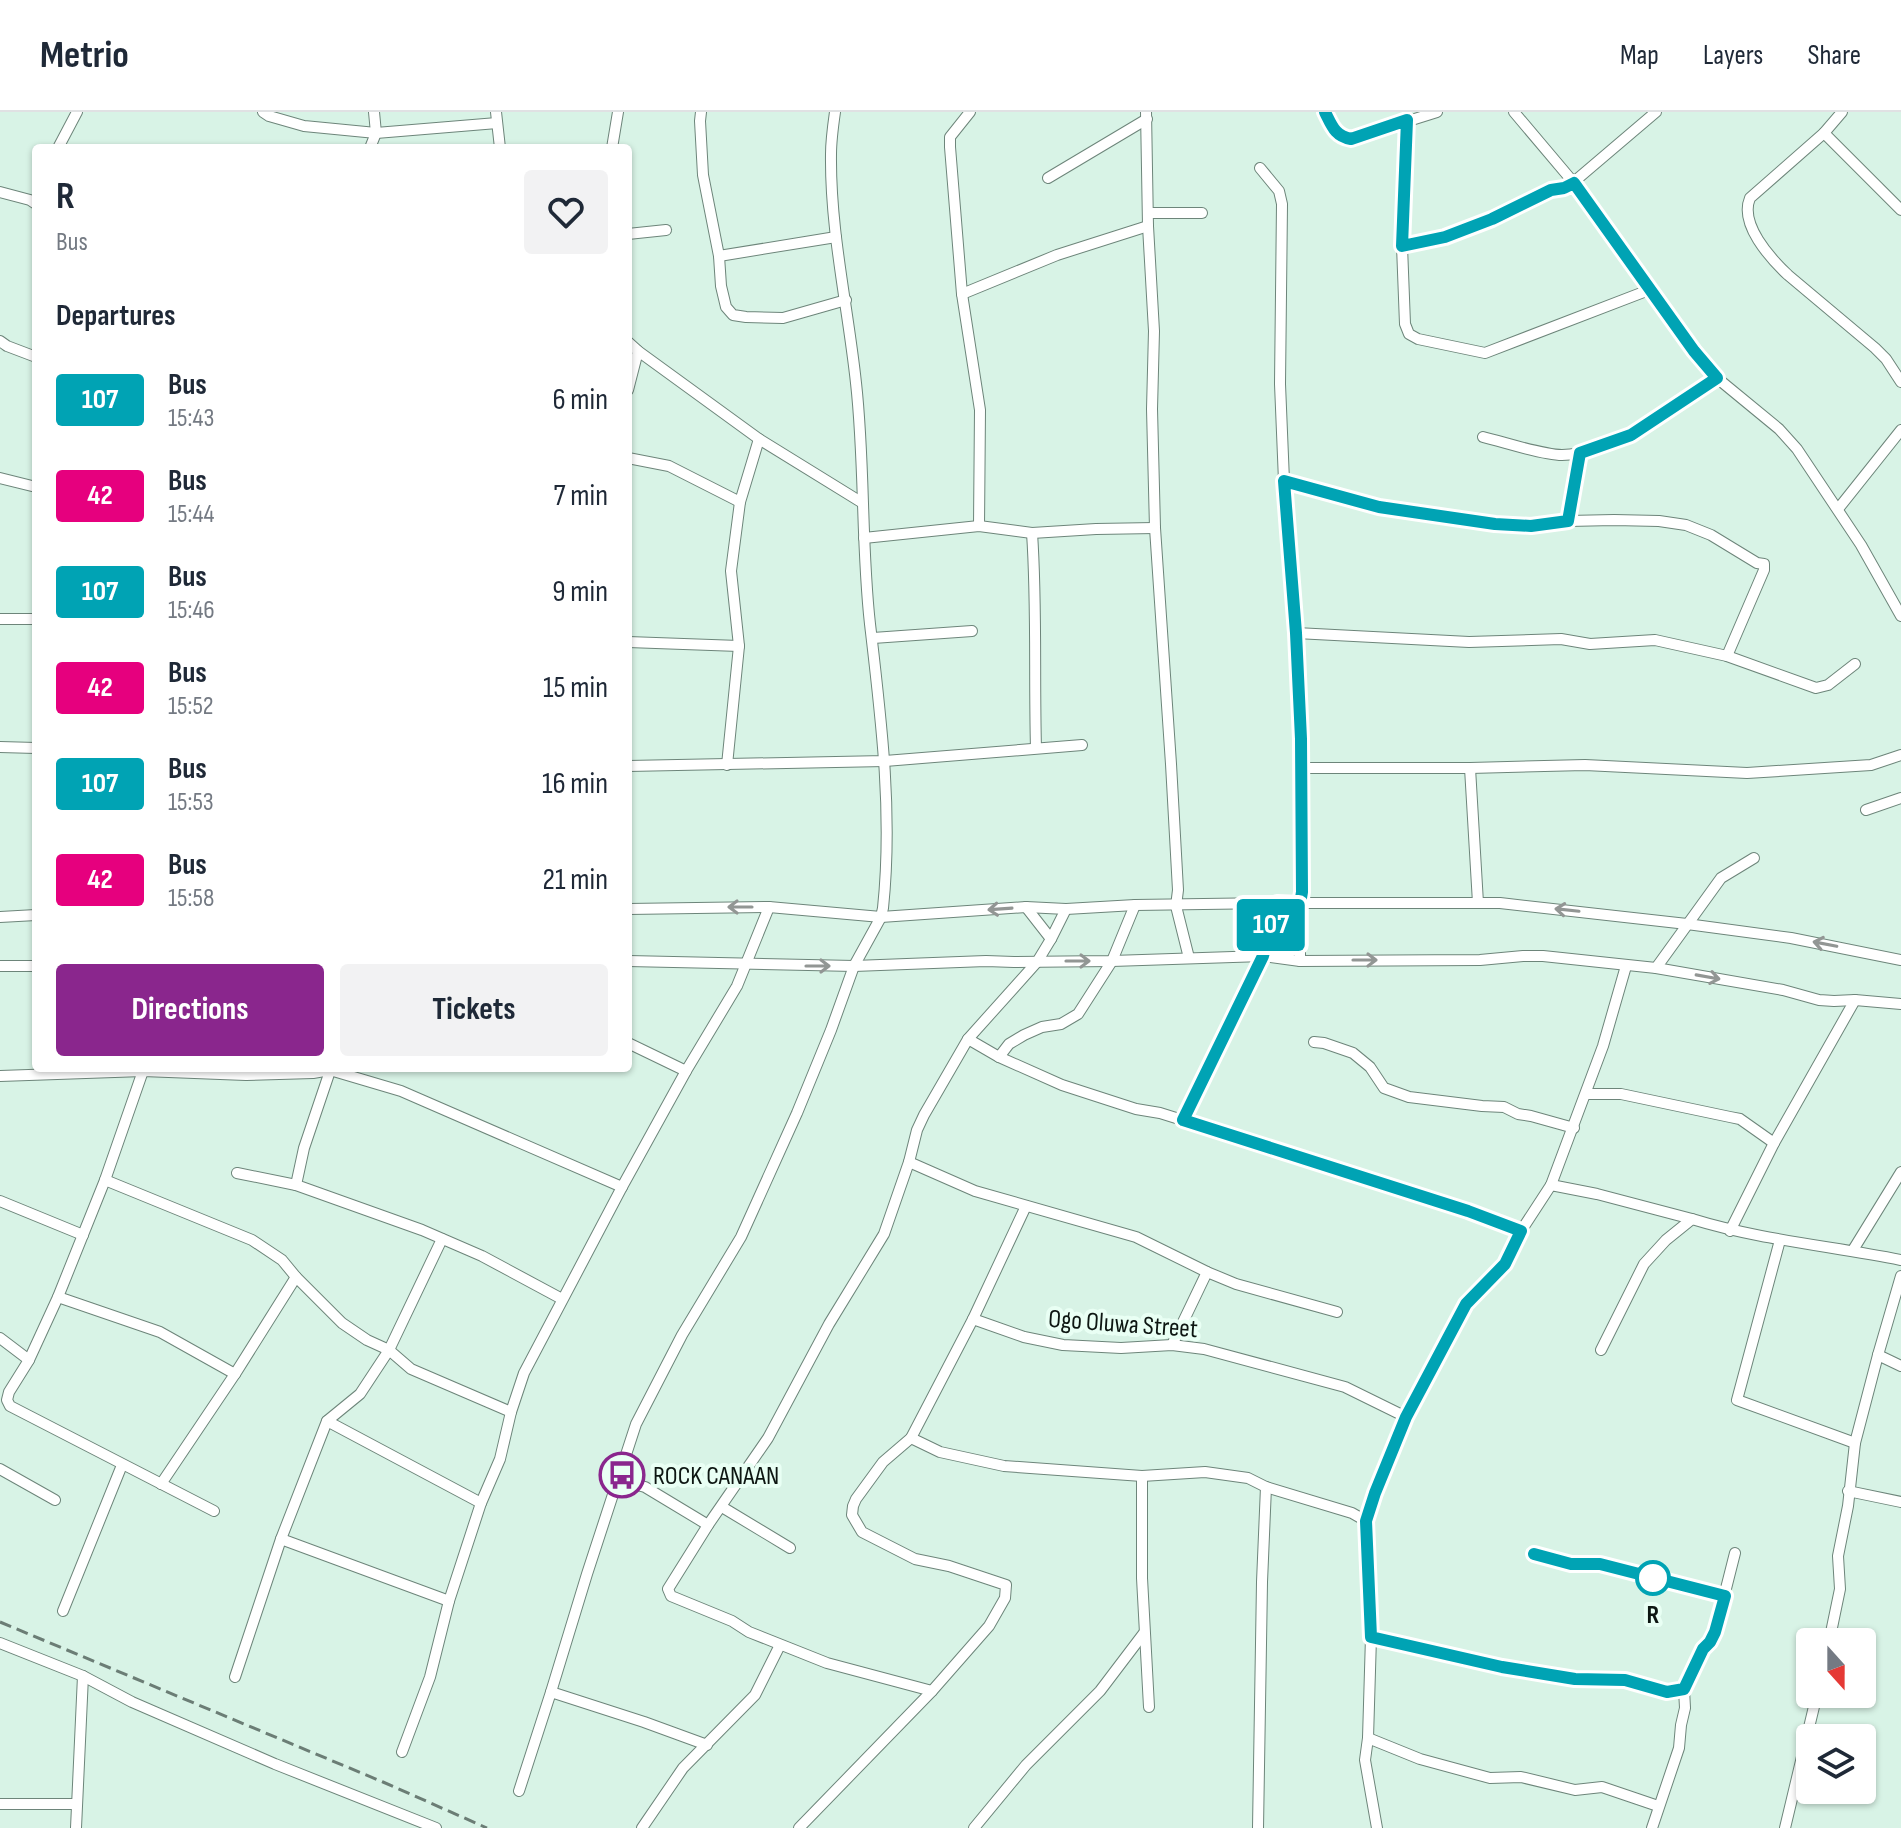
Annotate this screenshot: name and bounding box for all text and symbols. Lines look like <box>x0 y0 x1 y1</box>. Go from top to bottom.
text: Metrio <box>40 33 129 78</box>
text: Map <box>1620 39 1659 72</box>
text: Layers <box>1703 39 1763 72</box>
text: Share <box>1807 39 1861 72</box>
button: heart <box>524 170 608 254</box>
text: R <box>56 174 75 219</box>
text: Bus <box>56 227 88 258</box>
text: Departures <box>56 298 176 334</box>
text: Bus <box>168 367 207 403</box>
text: 6 min <box>552 382 608 418</box>
text: 107 <box>82 383 118 416</box>
text: 15:43 <box>168 403 214 434</box>
text: Bus <box>168 463 207 499</box>
text: 7 min <box>554 478 608 514</box>
text: 42 <box>87 479 113 512</box>
text: 15:44 <box>168 499 214 530</box>
text: Bus <box>168 559 207 595</box>
text: 9 min <box>552 574 608 610</box>
text: 107 <box>82 575 118 608</box>
text: 15:46 <box>168 595 215 626</box>
text: Bus <box>168 655 207 691</box>
text: 15 min <box>543 670 608 706</box>
text: 42 <box>87 671 113 704</box>
text: 15:52 <box>168 691 214 722</box>
text: Bus <box>168 751 207 787</box>
text: 16 min <box>542 766 608 802</box>
text: 107 <box>82 767 118 800</box>
text: 15:53 <box>168 787 214 818</box>
text: Bus <box>168 847 207 883</box>
text: 21 min <box>543 862 608 898</box>
text: 42 <box>87 863 113 896</box>
text: 15:58 <box>168 883 214 914</box>
one-way arrow <box>727 899 754 915</box>
line badge: 107 <box>1225 899 1317 951</box>
one-way arrow <box>987 902 1014 917</box>
one-way arrow <box>1554 903 1581 918</box>
text: 107 <box>1253 908 1289 941</box>
one-way arrow <box>1812 936 1838 951</box>
one-way arrow <box>1351 952 1378 968</box>
one-way arrow <box>1064 953 1091 969</box>
one-way arrow <box>804 958 831 973</box>
button: Directions <box>56 964 324 1056</box>
button: Tickets <box>340 964 608 1056</box>
one-way arrow <box>1695 970 1720 985</box>
street label: Ogo Oluwa Street <box>1047 1304 1199 1345</box>
bus stop icon: ROCK CANAAN <box>598 1451 646 1499</box>
place label: ROCK CANAAN <box>653 1461 779 1492</box>
marker: R <box>1636 1561 1670 1595</box>
place label: R <box>1647 1600 1660 1631</box>
north arrow <box>1796 1628 1876 1708</box>
map controls <box>1796 1628 1876 1804</box>
button: layers <box>1796 1724 1876 1804</box>

